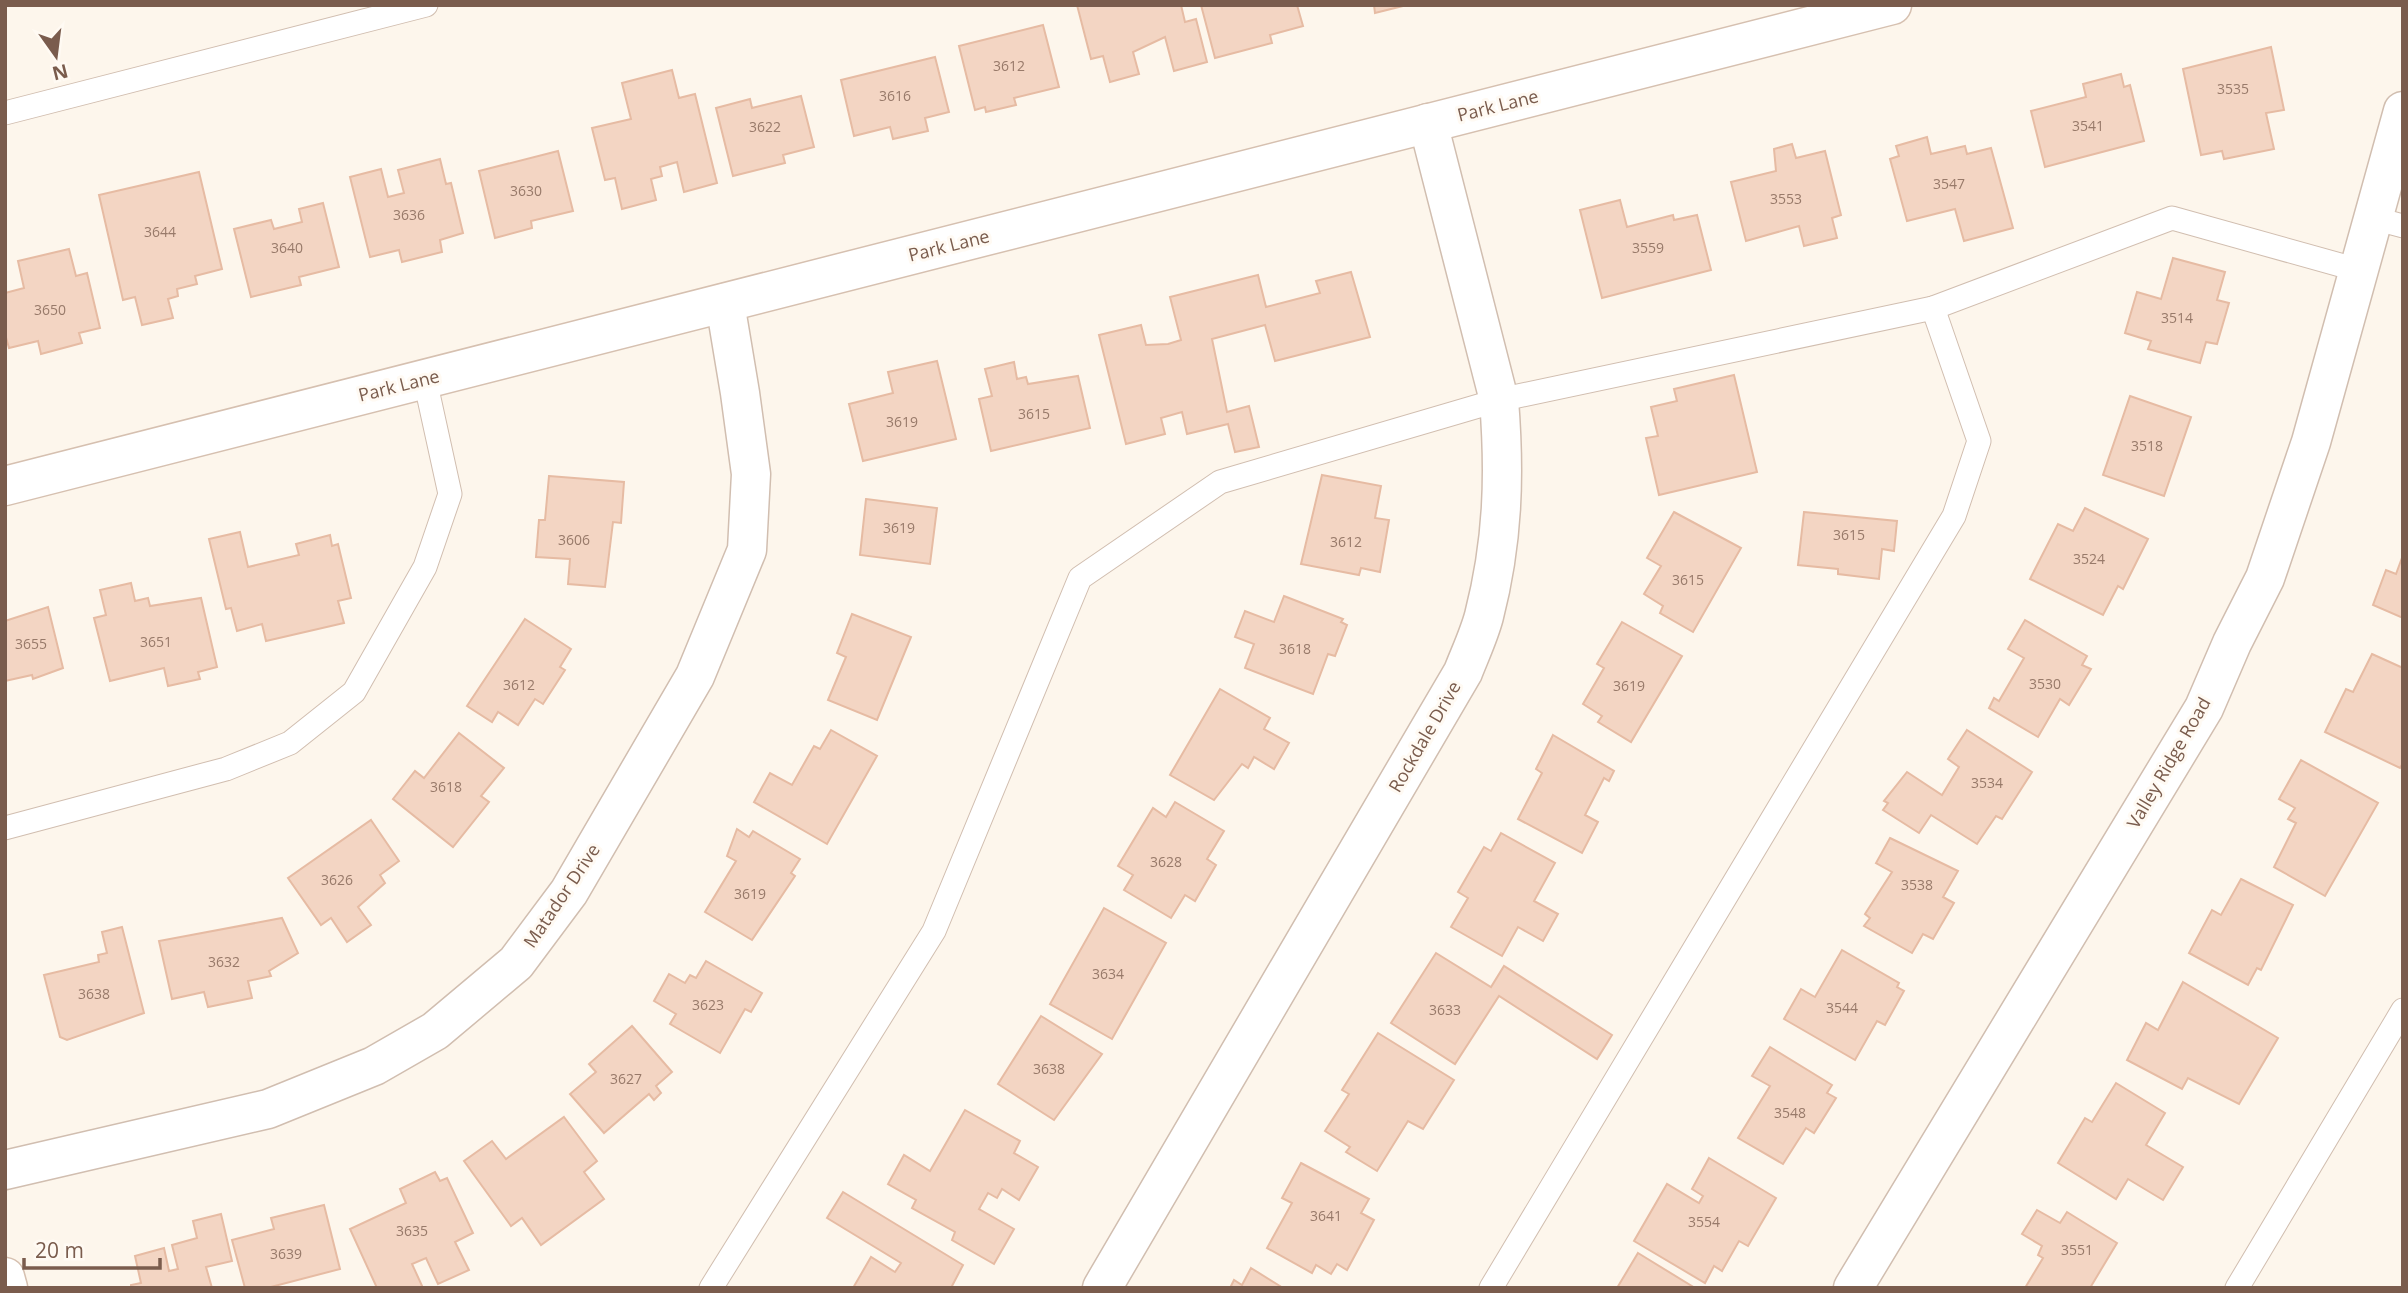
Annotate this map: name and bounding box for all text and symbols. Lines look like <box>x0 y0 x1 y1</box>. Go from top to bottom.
north arrow <box>21 21 91 91</box>
house number: 3612 <box>993 56 1025 75</box>
text: N <box>49 58 71 87</box>
house number: 3535 <box>2217 79 2249 98</box>
street label: Park Lane <box>1455 83 1541 127</box>
house number: 3616 <box>879 86 911 105</box>
house number: 3541 <box>2072 116 2104 135</box>
house number: 3622 <box>749 117 781 136</box>
house number: 3547 <box>1933 174 1965 193</box>
house number: 3630 <box>510 181 542 200</box>
house number: 3553 <box>1770 189 1802 208</box>
house number: 3636 <box>393 205 425 224</box>
house number: 3644 <box>144 222 176 241</box>
street label: Park Lane <box>906 223 992 267</box>
house number: 3640 <box>271 238 303 257</box>
house number: 3559 <box>1632 238 1664 257</box>
house number: 3650 <box>34 300 66 319</box>
house number: 3514 <box>2161 308 2193 327</box>
street label: Park Lane <box>356 363 442 407</box>
house number: 3615 <box>1018 404 1050 423</box>
house number: 3619 <box>886 412 918 431</box>
house number: 3518 <box>2131 436 2163 455</box>
house number: 3619 <box>883 518 915 537</box>
house number: 3615 <box>1833 525 1865 544</box>
house number: 3606 <box>558 530 590 549</box>
house number: 3612 <box>1330 532 1362 551</box>
house number: 3524 <box>2073 549 2105 568</box>
house number: 3615 <box>1672 570 1704 589</box>
house number: 3651 <box>140 632 172 651</box>
house number: 3655 <box>15 634 47 653</box>
house number: 3618 <box>1279 639 1311 658</box>
house number: 3530 <box>2029 674 2061 693</box>
house number: 3612 <box>503 675 535 694</box>
house number: 3619 <box>1613 676 1645 695</box>
street label: Rockdale Drive <box>1383 677 1466 796</box>
street label: Valley Ridge Road <box>2121 693 2215 832</box>
house number: 3534 <box>1971 773 2003 792</box>
house number: 3618 <box>430 777 462 796</box>
street label: Matador Drive <box>518 839 605 952</box>
house number: 3628 <box>1150 852 1182 871</box>
house number: 3626 <box>321 870 353 889</box>
house number: 3538 <box>1901 875 1933 894</box>
house number: 3619 <box>734 884 766 903</box>
house number: 3632 <box>208 952 240 971</box>
house number: 3634 <box>1092 964 1124 983</box>
house number: 3638 <box>78 984 110 1003</box>
house number: 3623 <box>692 995 724 1014</box>
house number: 3544 <box>1826 998 1858 1017</box>
house number: 3633 <box>1429 1000 1461 1019</box>
house number: 3638 <box>1033 1059 1065 1078</box>
house number: 3627 <box>610 1069 642 1088</box>
house number: 3548 <box>1774 1103 1806 1122</box>
house number: 3641 <box>1310 1206 1342 1225</box>
house number: 3554 <box>1688 1212 1720 1231</box>
house number: 3635 <box>396 1221 428 1240</box>
scale bar <box>24 1226 161 1270</box>
text: 20 m <box>35 1236 84 1264</box>
house number: 3551 <box>2061 1240 2093 1259</box>
house number: 3639 <box>270 1244 302 1263</box>

